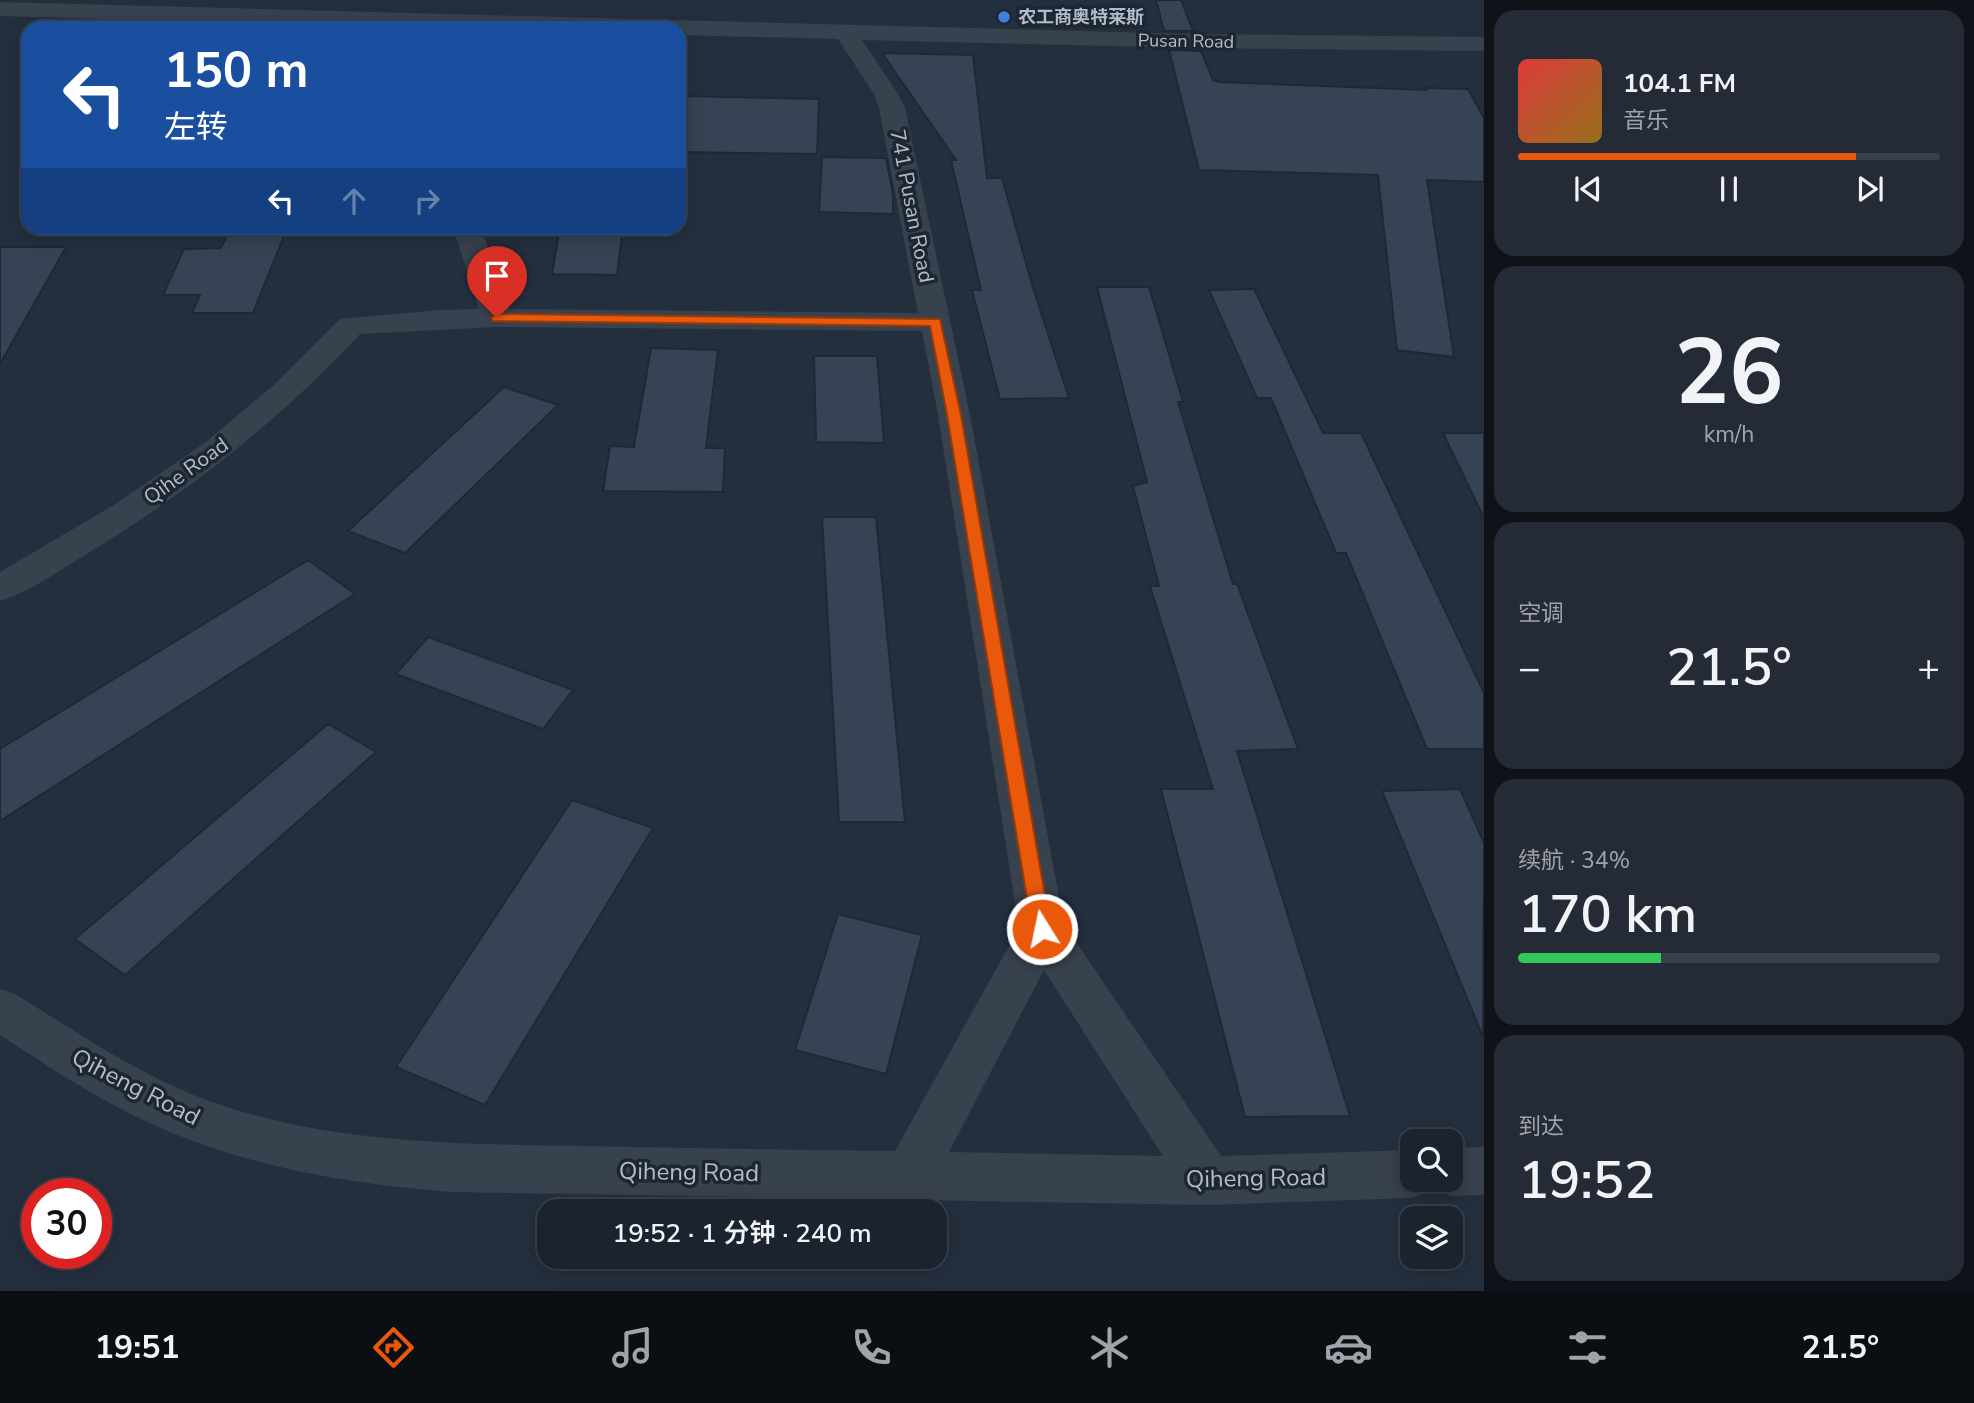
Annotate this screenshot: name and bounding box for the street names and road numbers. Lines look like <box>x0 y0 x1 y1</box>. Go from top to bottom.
street label: Pusan Road <box>1138 28 1234 54</box>
street label: 741 Pusan Road <box>883 127 941 285</box>
street label: Qihe Road <box>138 431 234 511</box>
street label: Qiheng Road <box>66 1041 206 1133</box>
street label: Qiheng Road <box>619 1155 759 1189</box>
street label: Qiheng Road <box>1186 1161 1326 1195</box>

